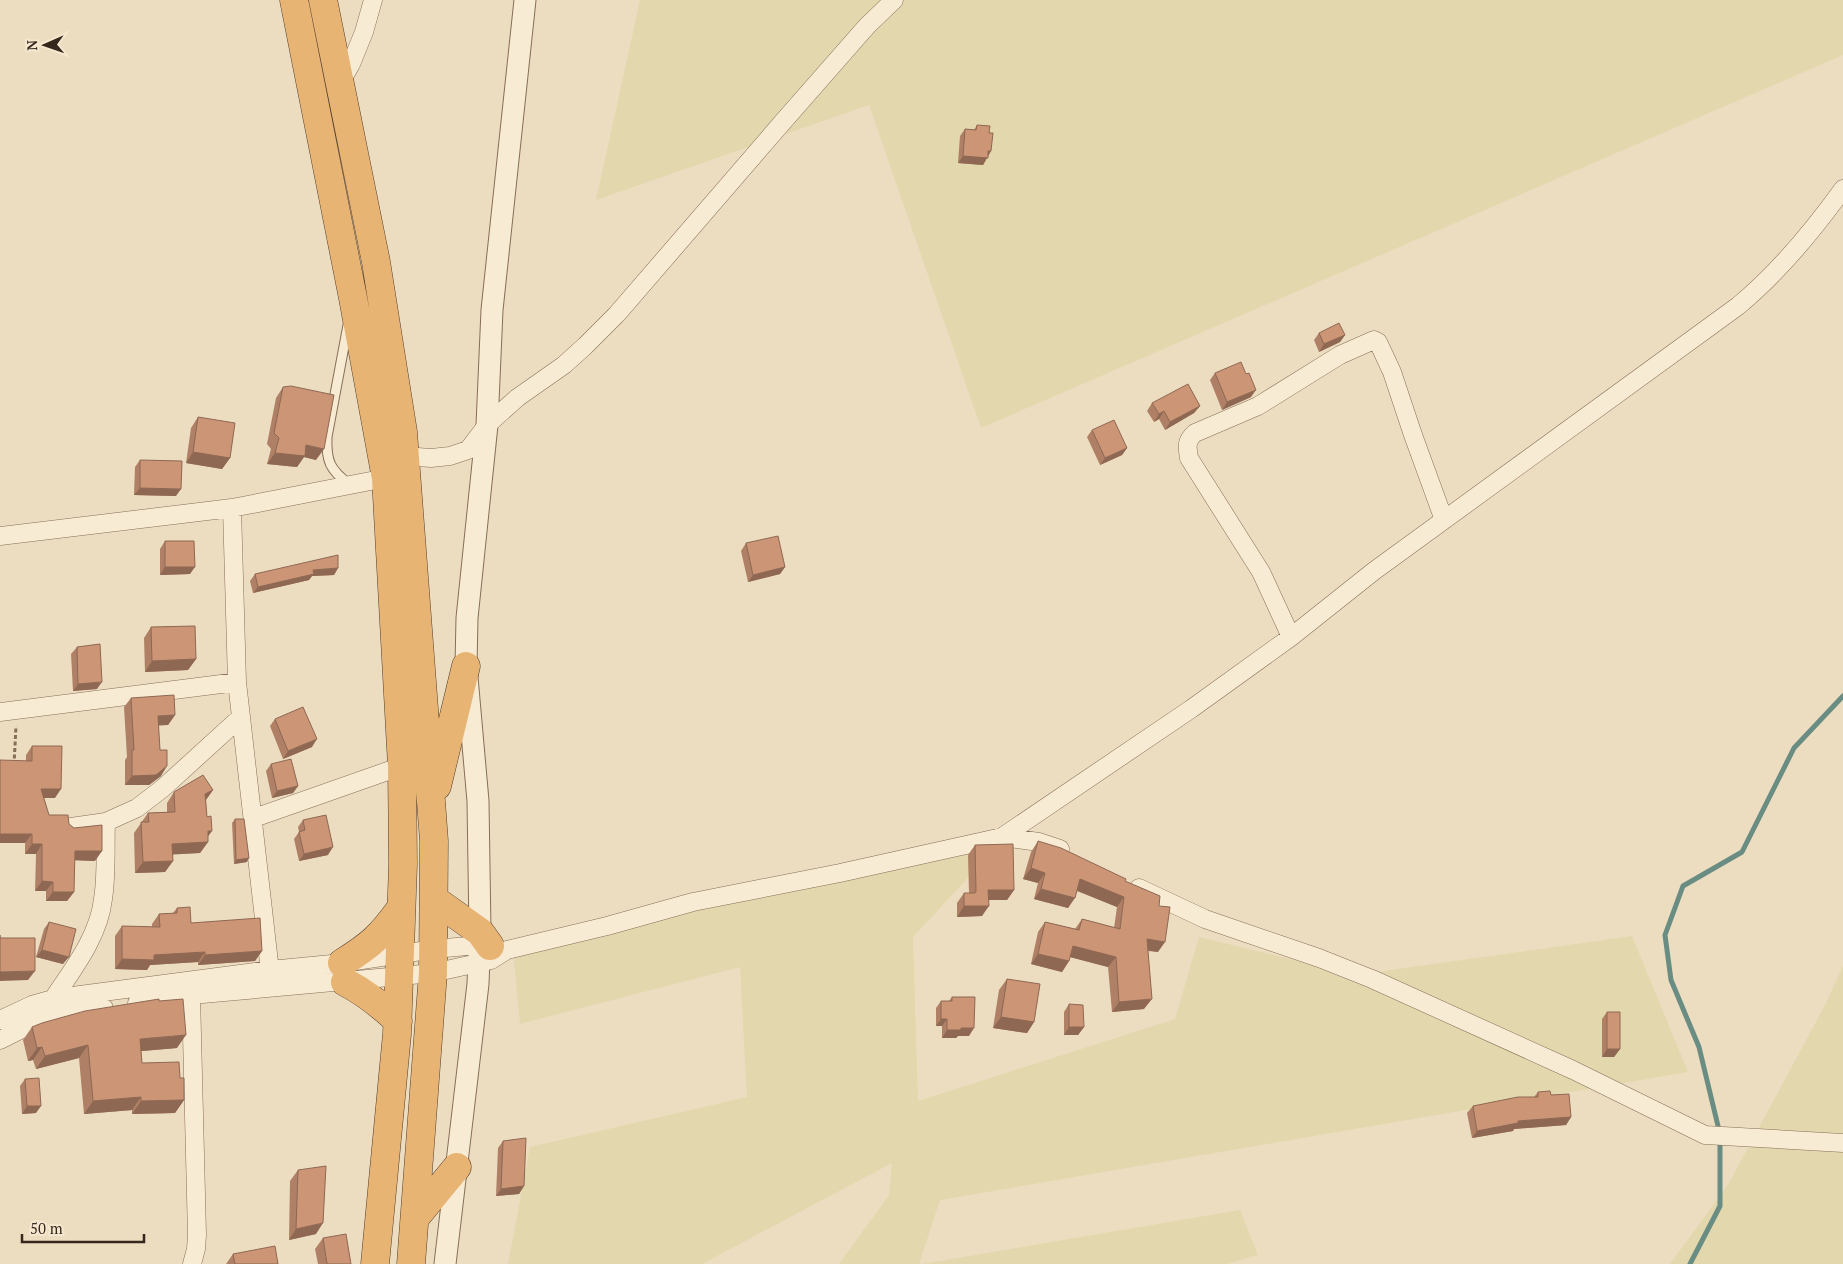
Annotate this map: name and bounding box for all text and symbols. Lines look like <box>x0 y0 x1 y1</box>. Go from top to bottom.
north arrow <box>20 20 70 70</box>
text: N <box>22 39 41 51</box>
scale bar <box>22 1212 145 1244</box>
text: 50 m <box>30 1218 63 1238</box>

